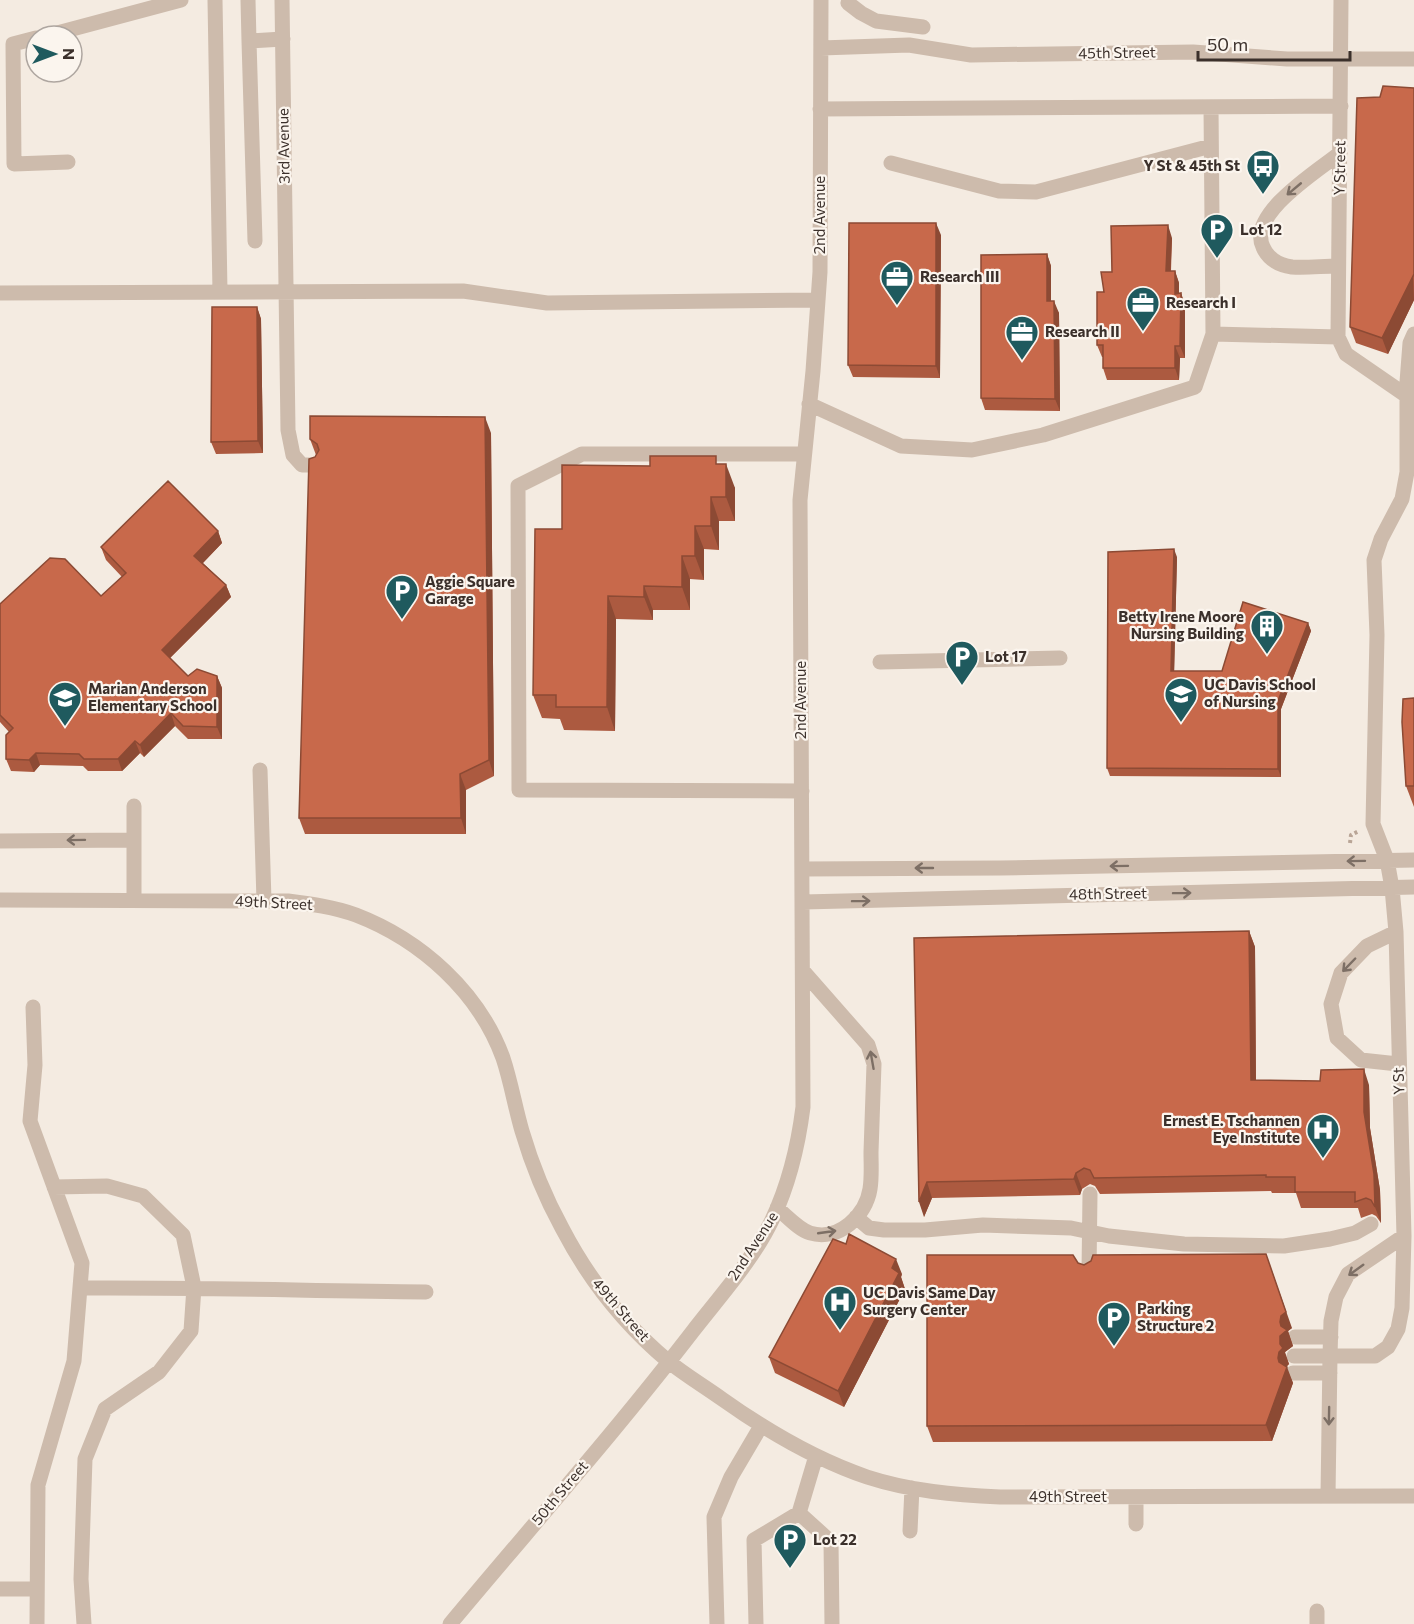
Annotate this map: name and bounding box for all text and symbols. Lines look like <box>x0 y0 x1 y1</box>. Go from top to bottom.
north arrow <box>24 24 84 84</box>
scale bar <box>1198 24 1350 62</box>
text: 50 m <box>1207 33 1248 55</box>
street label: 45th Street <box>1078 42 1156 62</box>
text: N <box>60 48 79 60</box>
street label: 3rd Avenue <box>273 108 293 184</box>
street label: Y Street <box>1330 140 1348 196</box>
bus stop icon: Y St & 45th St <box>1245 148 1281 195</box>
place label: Y St & 45th St <box>1144 156 1240 174</box>
street label: 2nd Avenue <box>810 176 828 254</box>
one-way arrow <box>1287 182 1302 196</box>
parking icon: Lot 12 <box>1199 212 1235 259</box>
place label: Lot 12 <box>1240 220 1282 238</box>
office icon: Research III <box>879 259 915 306</box>
place label: Research III <box>920 267 999 285</box>
office icon: Research I <box>1125 285 1161 332</box>
place label: Research I <box>1166 293 1236 311</box>
office icon: Research II <box>1004 314 1040 361</box>
place label: Research II <box>1045 322 1120 340</box>
place label: Aggie Square Garage <box>425 572 515 607</box>
parking icon: Aggie Square Garage <box>384 573 420 620</box>
place label: Betty Irene Moore Nursing Building <box>1118 607 1244 642</box>
building icon: Betty Irene Moore Nursing Building <box>1249 608 1285 655</box>
parking icon: Lot 17 <box>944 639 980 686</box>
place label: Lot 17 <box>985 647 1027 665</box>
street label: 2nd Avenue <box>791 661 809 739</box>
place label: UC Davis School of Nursing <box>1204 675 1316 710</box>
school or university icon: UC Davis School of Nursing <box>1163 676 1199 723</box>
place label: Marian Anderson Elementary School <box>88 679 217 714</box>
school or university icon: Marian Anderson Elementary School <box>47 680 83 727</box>
one-way arrow <box>66 834 86 846</box>
one-way arrow <box>1346 855 1366 866</box>
one-way arrow <box>1109 860 1129 871</box>
one-way arrow <box>914 862 934 874</box>
street label: 48th Street <box>1069 883 1147 903</box>
one-way arrow <box>1172 887 1192 898</box>
street label: 49th Street <box>235 891 314 913</box>
one-way arrow <box>851 895 871 906</box>
one-way arrow <box>1341 958 1356 973</box>
one-way arrow <box>866 1051 877 1070</box>
street label: Y St <box>1389 1067 1407 1095</box>
place label: Ernest E. Tschannen Eye Institute <box>1163 1111 1300 1146</box>
hospital icon: Ernest E. Tschannen Eye Institute <box>1305 1112 1341 1159</box>
street label: 2nd Avenue <box>723 1208 781 1283</box>
one-way arrow <box>817 1226 836 1237</box>
one-way arrow <box>1348 1264 1364 1276</box>
street label: 49th Street <box>589 1274 654 1345</box>
place label: UC Davis Same Day Surgery Center <box>863 1283 996 1318</box>
hospital icon: UC Davis Same Day Surgery Center <box>822 1284 858 1331</box>
place label: Parking Structure 2 <box>1137 1299 1214 1334</box>
parking icon: Parking Structure 2 <box>1096 1300 1132 1347</box>
one-way arrow <box>1323 1406 1335 1426</box>
street label: 50th Street <box>527 1457 591 1528</box>
street label: 49th Street <box>1029 1487 1107 1505</box>
parking icon: Lot 22 <box>772 1522 808 1569</box>
place label: Lot 22 <box>813 1530 857 1548</box>

